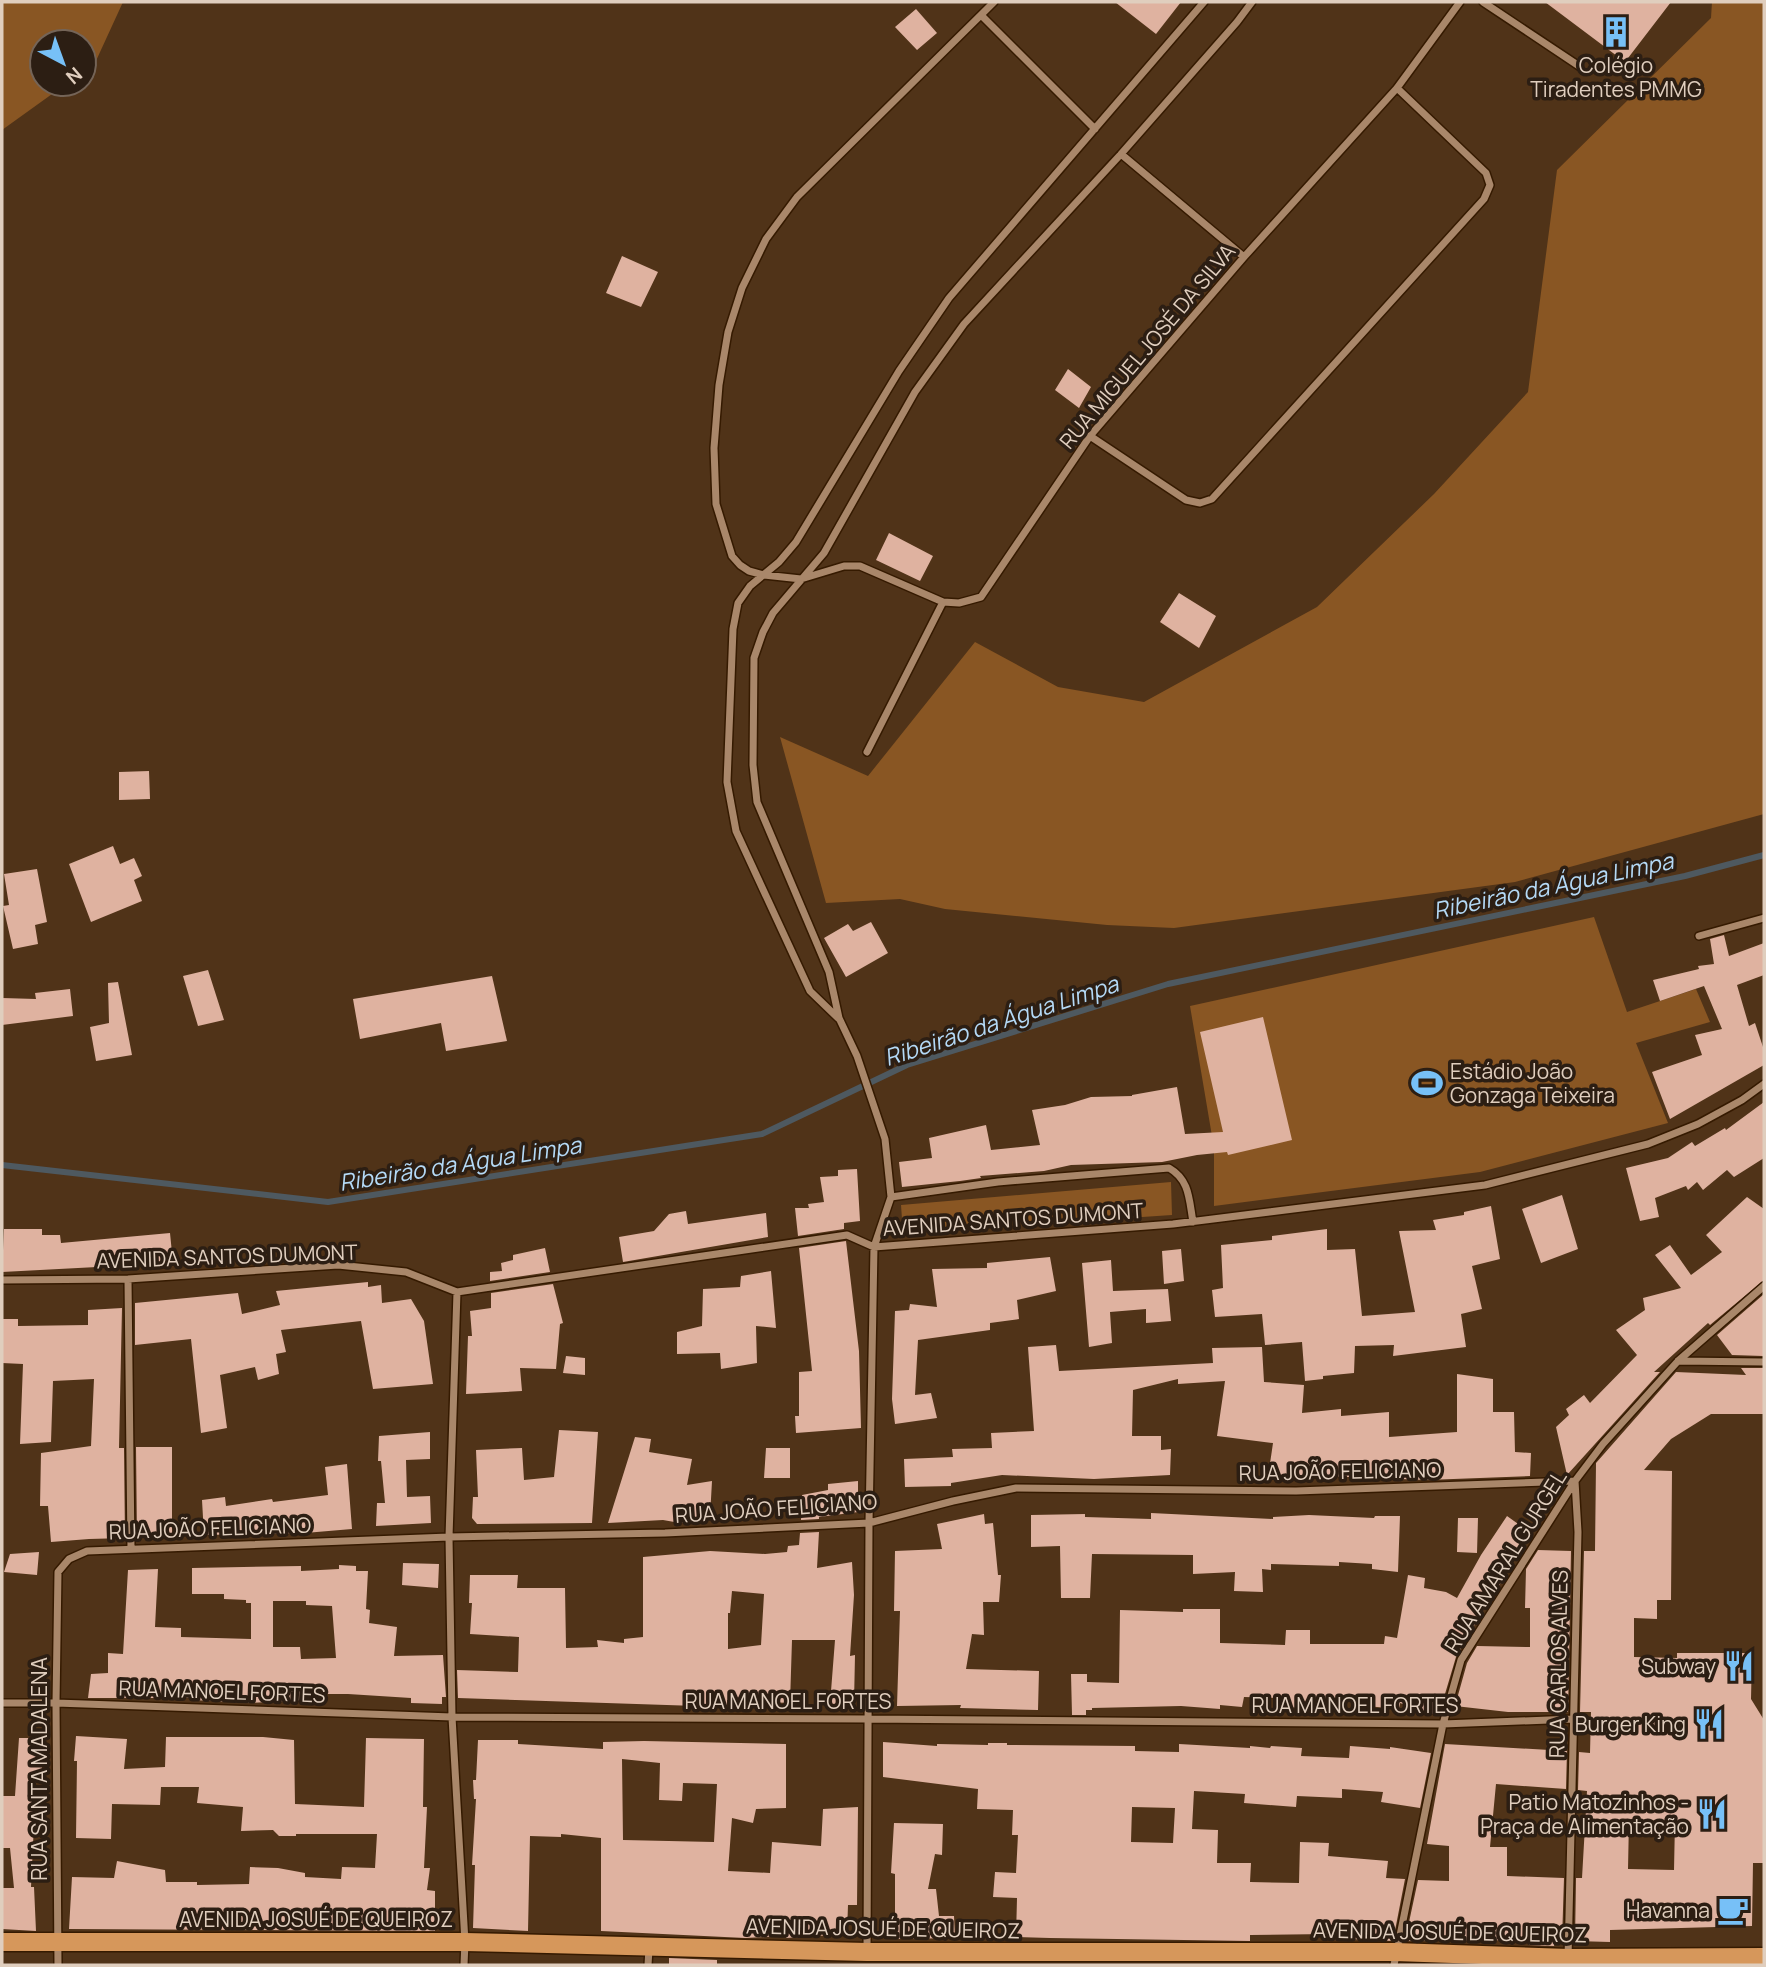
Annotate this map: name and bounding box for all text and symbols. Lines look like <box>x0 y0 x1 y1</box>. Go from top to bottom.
building icon: Colégio Tiradentes PMMG <box>1599 15 1633 49</box>
north arrow <box>28 28 98 98</box>
place label: Colégio Tiradentes PMMG <box>1530 51 1702 103</box>
text: N <box>60 62 88 90</box>
street label: RUA MIGUEL JOSÉ DA SILVA <box>1053 238 1241 454</box>
water label: Ribeirão da Água Limpa <box>1430 844 1677 926</box>
water label: Ribeirão da Água Limpa <box>880 967 1123 1073</box>
place label: Estádio João Gonzaga Teixeira <box>1450 1057 1615 1109</box>
sports icon: Estádio João Gonzaga Teixeira <box>1410 1066 1444 1100</box>
water label: Ribeirão da Água Limpa <box>337 1128 584 1198</box>
street label: AVENIDA SANTOS DUMONT <box>882 1196 1145 1242</box>
street label: AVENIDA SANTOS DUMONT <box>96 1237 358 1275</box>
street label: RUA JOÃO FELICIANO <box>1238 1455 1442 1487</box>
street label: RUA AMARAL GURGEL <box>1438 1464 1573 1657</box>
street label: RUA JOÃO FELICIANO <box>674 1487 878 1529</box>
street label: RUA JOÃO FELICIANO <box>108 1510 312 1546</box>
street label: RUA CARLOS ALVES <box>1542 1570 1574 1758</box>
restaurant icon: Subway <box>1722 1649 1756 1683</box>
place label: Subway <box>1641 1652 1716 1680</box>
street label: RUA SANTA MADALENA <box>25 1657 53 1881</box>
street label: RUA MANOEL FORTES <box>118 1673 326 1709</box>
street label: RUA MANOEL FORTES <box>684 1687 892 1715</box>
street label: RUA MANOEL FORTES <box>1251 1691 1459 1719</box>
restaurant icon: Burger King <box>1692 1707 1726 1741</box>
place label: Burger King <box>1575 1710 1686 1738</box>
place label: Patio Matozinhos - Praça de Alimentação <box>1480 1788 1689 1840</box>
restaurant icon: Patio Matozinhos - Praça de Alimentação <box>1695 1797 1729 1831</box>
cafe icon: Havanna <box>1716 1893 1750 1927</box>
place label: Havanna <box>1626 1896 1710 1924</box>
street label: AVENIDA JOSUÉ DE QUEIROZ <box>179 1905 453 1933</box>
street label: AVENIDA JOSUÉ DE QUEIROZ <box>746 1912 1020 1944</box>
street label: AVENIDA JOSUÉ DE QUEIROZ <box>1313 1916 1587 1948</box>

